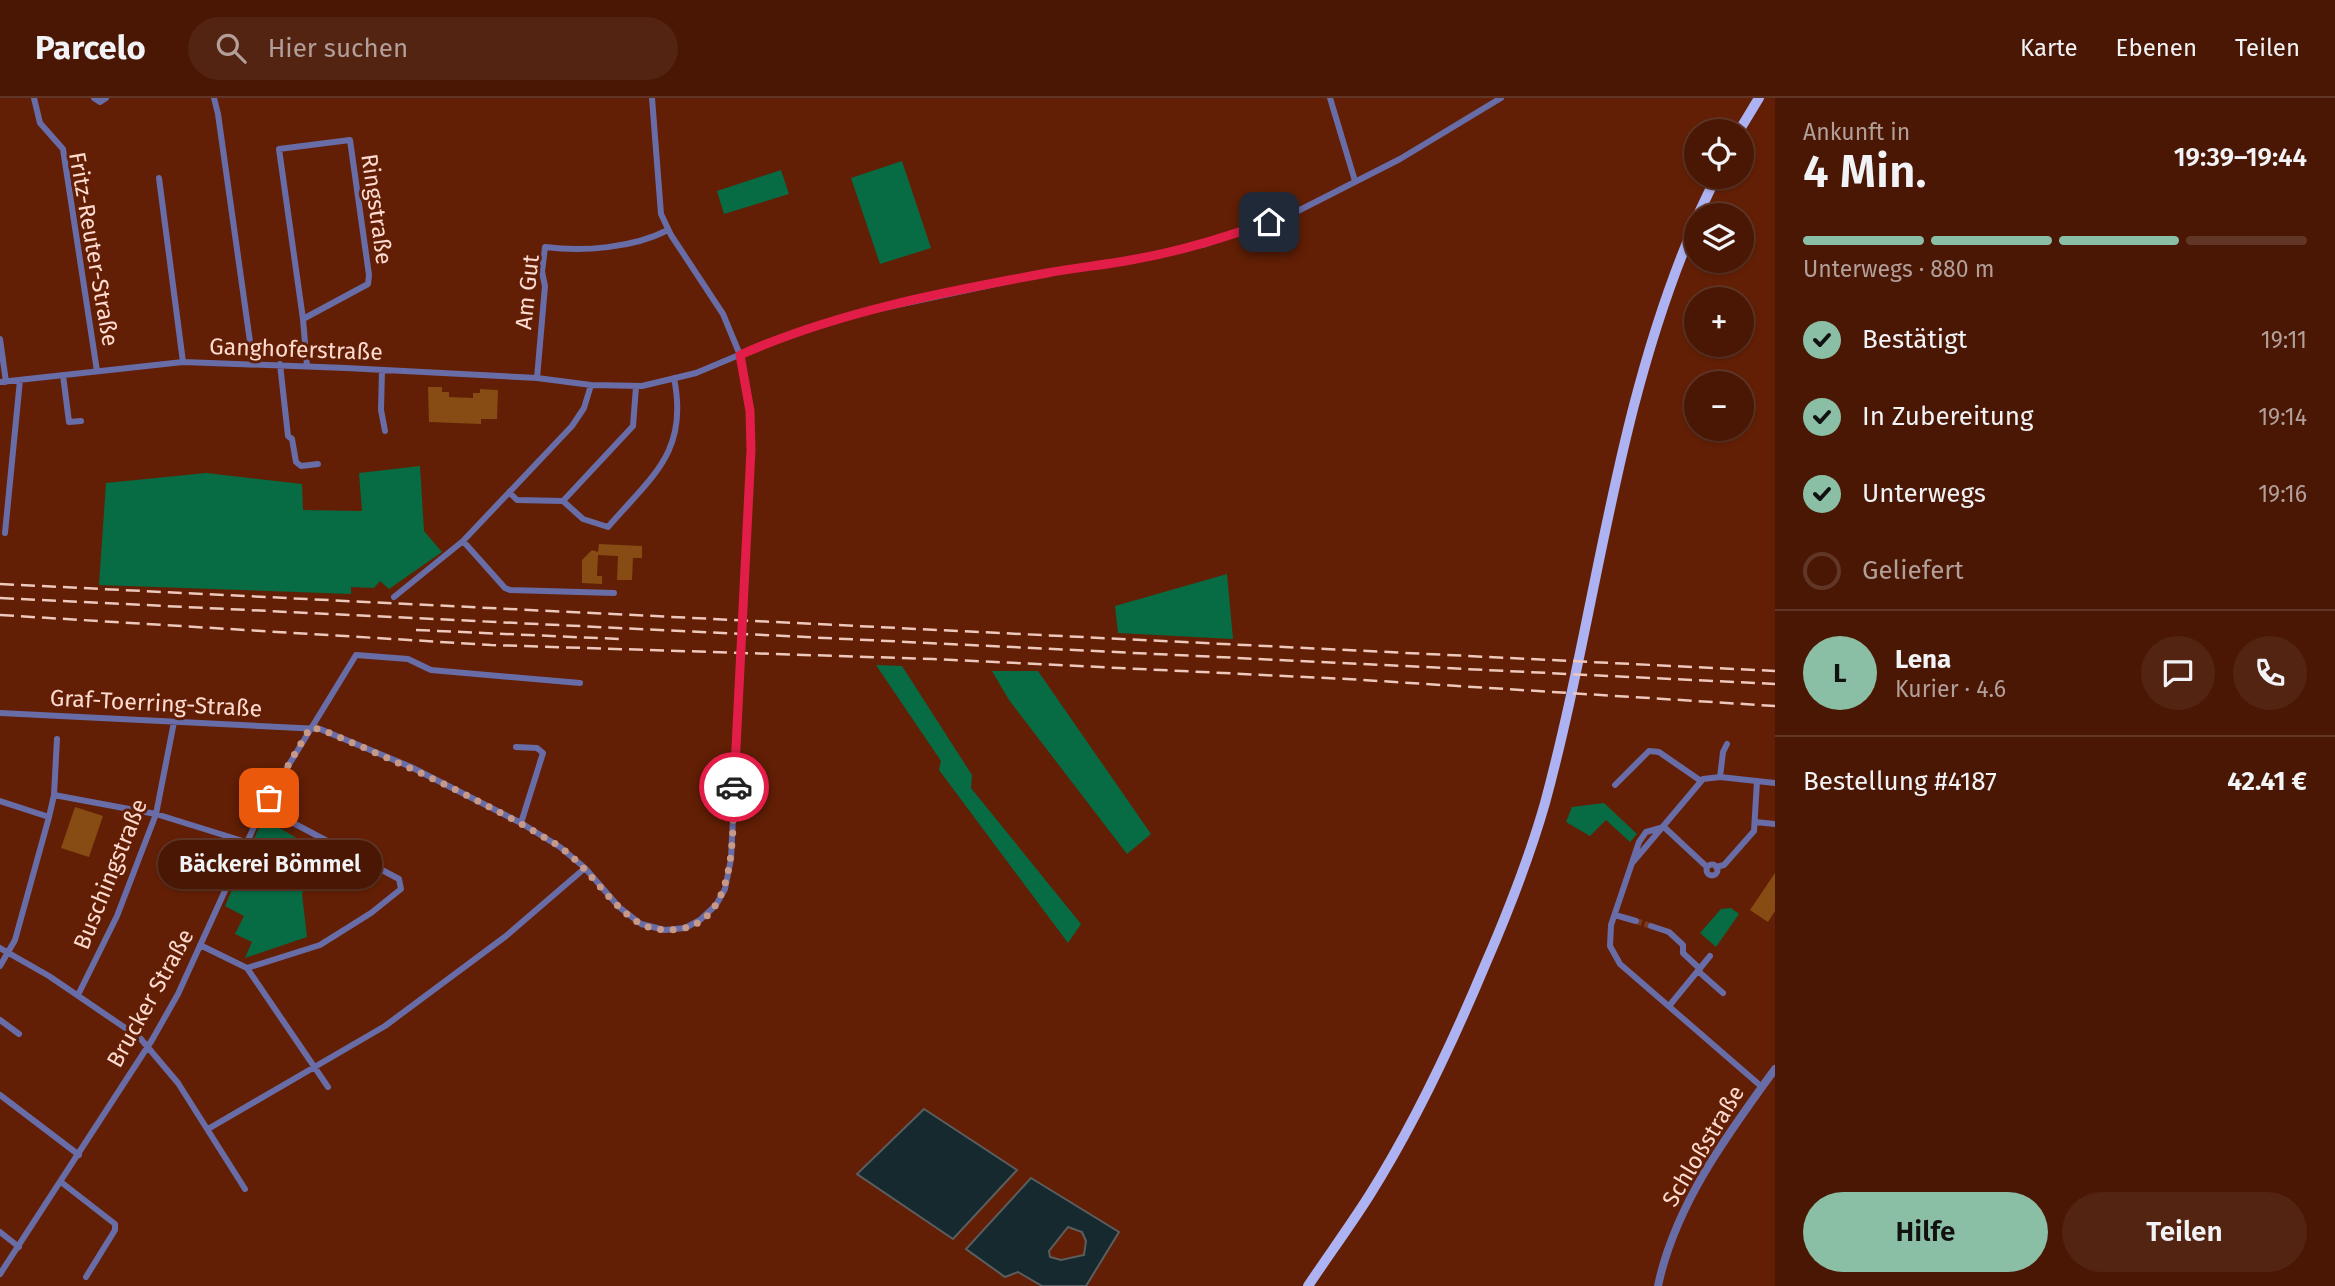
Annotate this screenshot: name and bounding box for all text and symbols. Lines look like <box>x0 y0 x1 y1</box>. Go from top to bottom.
search box <box>188 17 678 80</box>
text: Parcelo <box>35 28 146 68</box>
icon: search <box>212 29 250 67</box>
text: Hier suchen <box>268 33 408 64</box>
text: Karte <box>2020 34 2078 62</box>
text: Ebenen <box>2116 34 2197 62</box>
text: Teilen <box>2235 34 2300 62</box>
text: Ankunft in <box>1803 118 1910 146</box>
map controls <box>1684 119 1754 441</box>
button: locate <box>1684 119 1754 189</box>
text: 19:39–19:44 <box>2174 142 2307 173</box>
text: 4 Min. <box>1803 144 1927 199</box>
street label: Fritz-Reuter-Straße <box>63 150 125 348</box>
street label: Ringstraße <box>355 152 399 266</box>
pin <box>1239 192 1299 252</box>
icon: home <box>1250 203 1288 241</box>
button: layers <box>1684 203 1754 273</box>
street label: Am Gut <box>509 252 545 331</box>
text: Unterwegs · 880 m <box>1803 255 1994 283</box>
button: + <box>1684 287 1754 357</box>
icon: check <box>1803 321 1841 359</box>
text: Bestätigt <box>1862 324 1967 355</box>
text: 19:11 <box>2261 326 2307 354</box>
street label: Ganghoferstraße <box>209 332 383 366</box>
button: − <box>1684 371 1754 441</box>
icon: check <box>1803 398 1841 436</box>
text: In Zubereitung <box>1862 401 2034 432</box>
text: 19:14 <box>2258 403 2307 431</box>
icon: check <box>1803 475 1841 513</box>
text: Unterwegs <box>1862 478 1986 509</box>
text: 19:16 <box>2258 480 2307 508</box>
text: Geliefert <box>1862 555 1964 586</box>
button: chat <box>2141 636 2215 710</box>
button: phone <box>2233 636 2307 710</box>
text: Lena <box>1895 644 1951 675</box>
text: L <box>1833 658 1847 689</box>
text: Kurier · 4.6 <box>1895 675 2006 703</box>
street label: Graf-Toerring-Straße <box>49 683 263 723</box>
courier <box>699 752 769 822</box>
text: Bestellung #4187 <box>1803 766 1997 797</box>
text: 42.41 € <box>2227 766 2307 797</box>
pin <box>239 768 299 828</box>
icon: car <box>715 768 753 806</box>
icon: bag <box>250 779 288 817</box>
street label: Buschingstraße <box>67 795 153 953</box>
callout: Bäckerei Bömmel <box>157 840 381 889</box>
text: Bäckerei Bömmel <box>179 850 361 878</box>
street label: Brucker Straße <box>100 924 200 1072</box>
street label: Schloßstraße <box>1656 1080 1750 1212</box>
button: Hilfe <box>1803 1192 2048 1272</box>
button: Teilen <box>2062 1192 2307 1272</box>

